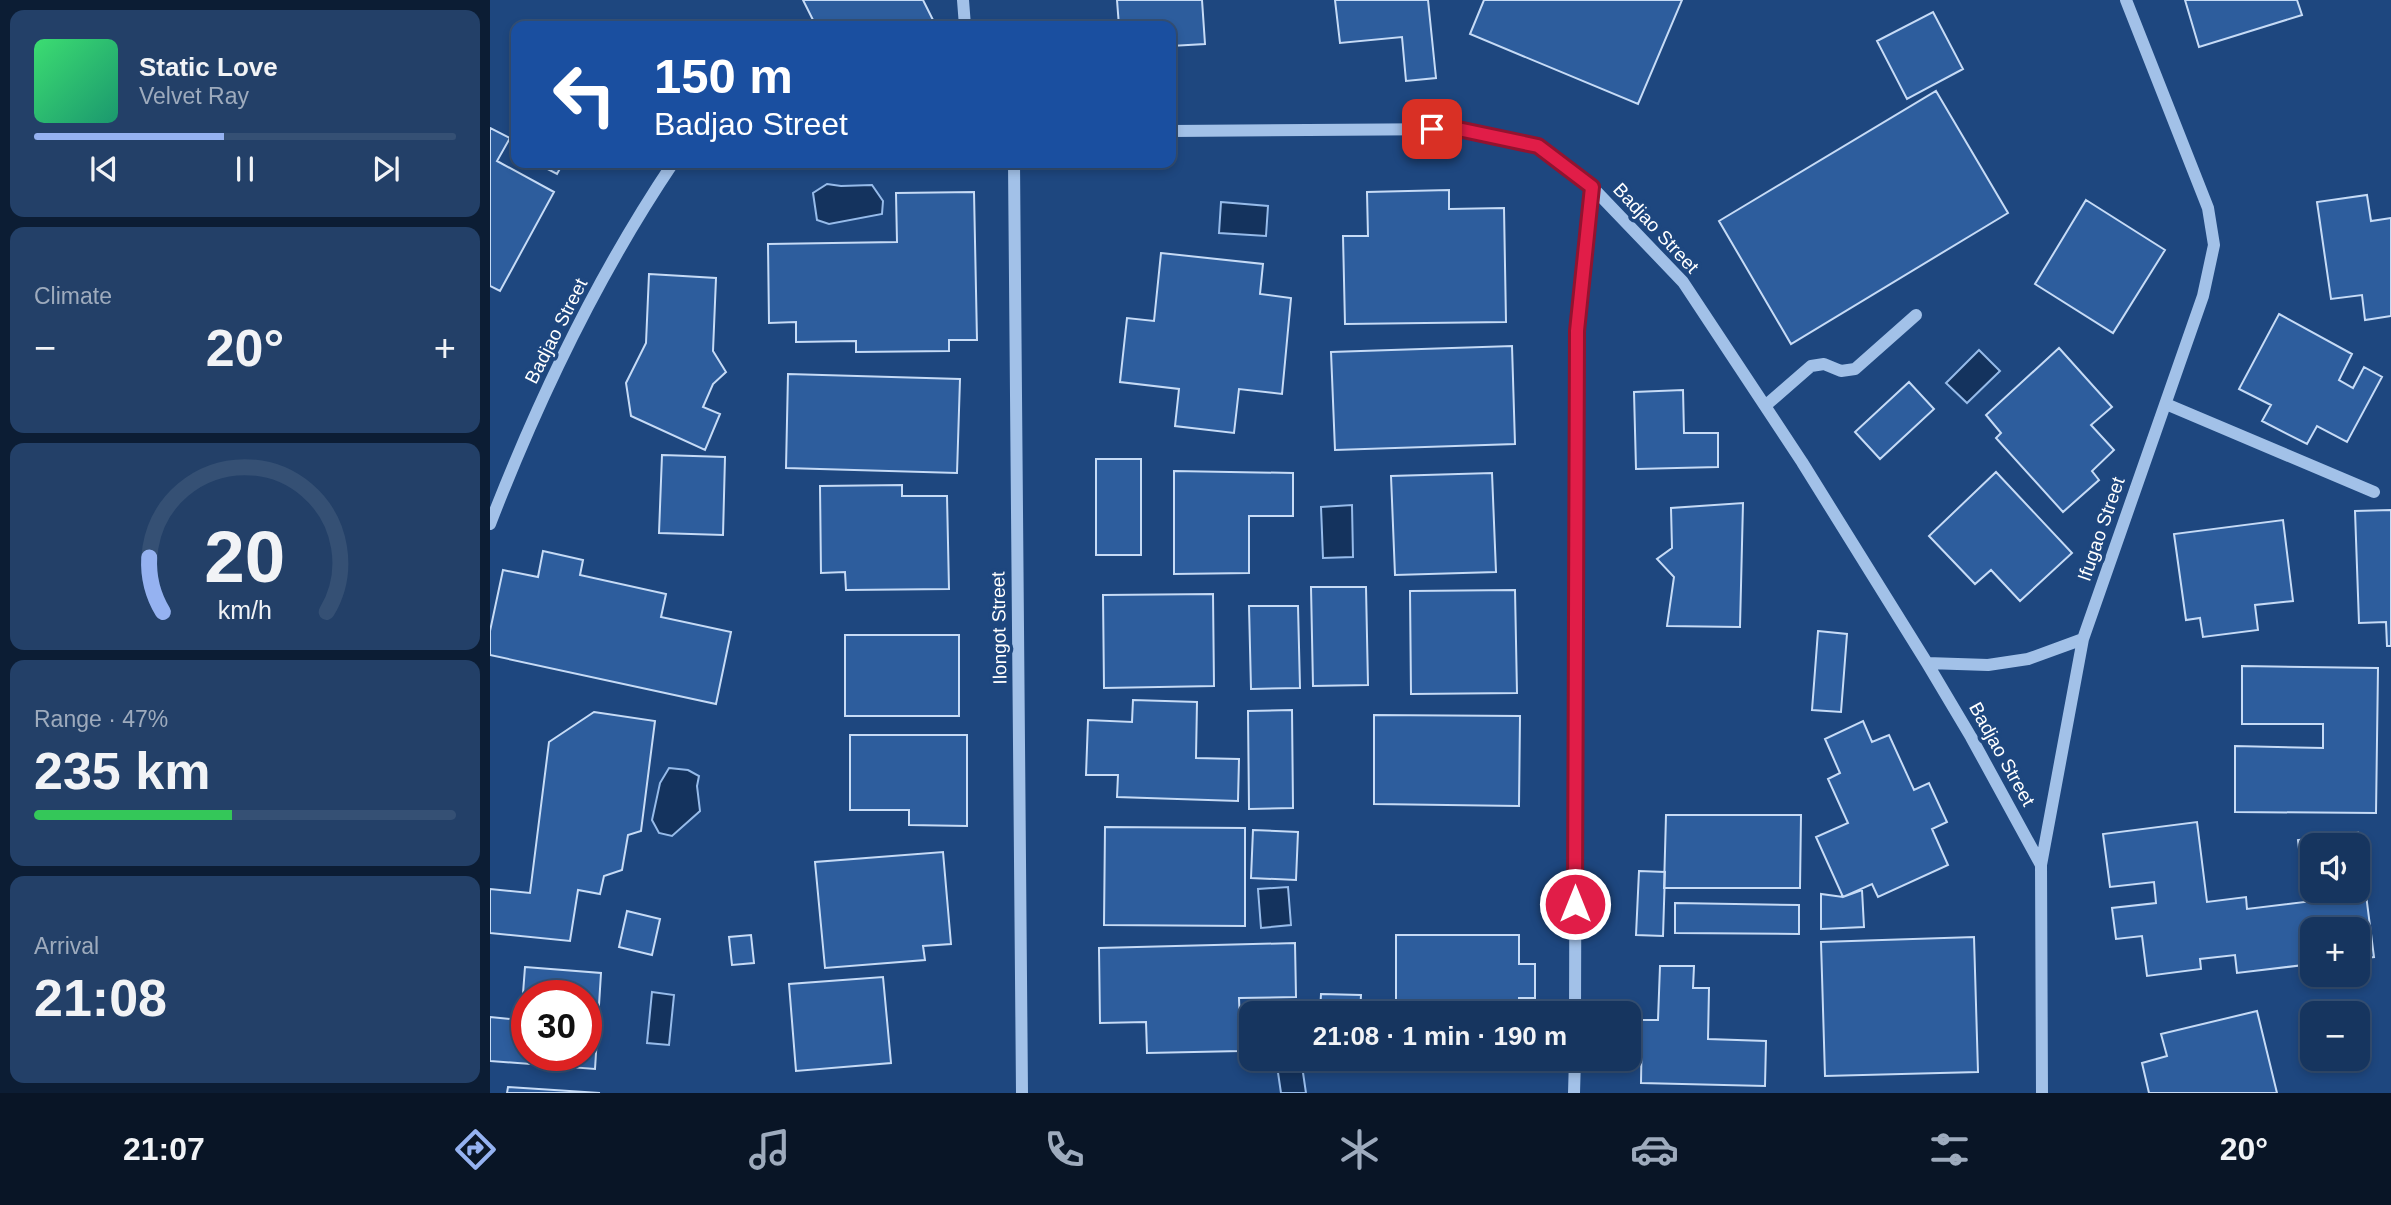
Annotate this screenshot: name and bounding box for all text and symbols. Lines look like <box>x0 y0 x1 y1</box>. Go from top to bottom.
icon: left <box>539 49 630 140</box>
text: 150 m <box>654 49 793 103</box>
text: Static Love <box>139 52 278 82</box>
text: Velvet Ray <box>139 83 249 109</box>
pin <box>1402 99 1462 159</box>
text: Badjao Street <box>654 106 848 142</box>
icon: arrive <box>1413 110 1451 148</box>
icon: previous <box>85 150 123 188</box>
icon: pause <box>226 150 264 188</box>
icon: next <box>367 150 405 188</box>
street label: Badjao Street <box>1609 179 1703 278</box>
street label: Badjao Street <box>521 274 592 387</box>
text: Climate <box>34 283 112 309</box>
text: 20° <box>206 319 284 377</box>
text: − <box>34 327 56 369</box>
text: + <box>434 327 456 369</box>
street label: Ifugao Street <box>2073 473 2129 584</box>
text: 20 <box>205 517 285 598</box>
street label: Ilongot Street <box>988 571 1010 685</box>
text: km/h <box>218 596 272 624</box>
street label: Badjao Street <box>1965 699 2039 810</box>
text: Range · 47% <box>34 706 168 732</box>
text: 235 km <box>34 742 210 800</box>
map controls <box>2300 833 2370 1071</box>
button: sound <box>2300 833 2370 903</box>
position arrow <box>1538 867 1612 941</box>
button: + <box>2300 917 2370 987</box>
text: Arrival <box>34 933 99 959</box>
text: 21:08 <box>34 969 167 1027</box>
speed limit sign: 30 <box>511 980 602 1071</box>
button: − <box>2300 1001 2370 1071</box>
text: 21:08 · 1 min · 190 m <box>1313 1021 1567 1051</box>
icon: directions <box>451 1125 500 1174</box>
icon: music <box>745 1125 794 1174</box>
icon: phone <box>1040 1125 1089 1174</box>
icon: climate <box>1335 1125 1384 1174</box>
icon: car <box>1630 1125 1679 1174</box>
icon: filters <box>1925 1125 1974 1174</box>
text: 21:07 <box>123 1131 205 1167</box>
text: 20° <box>2220 1131 2268 1167</box>

